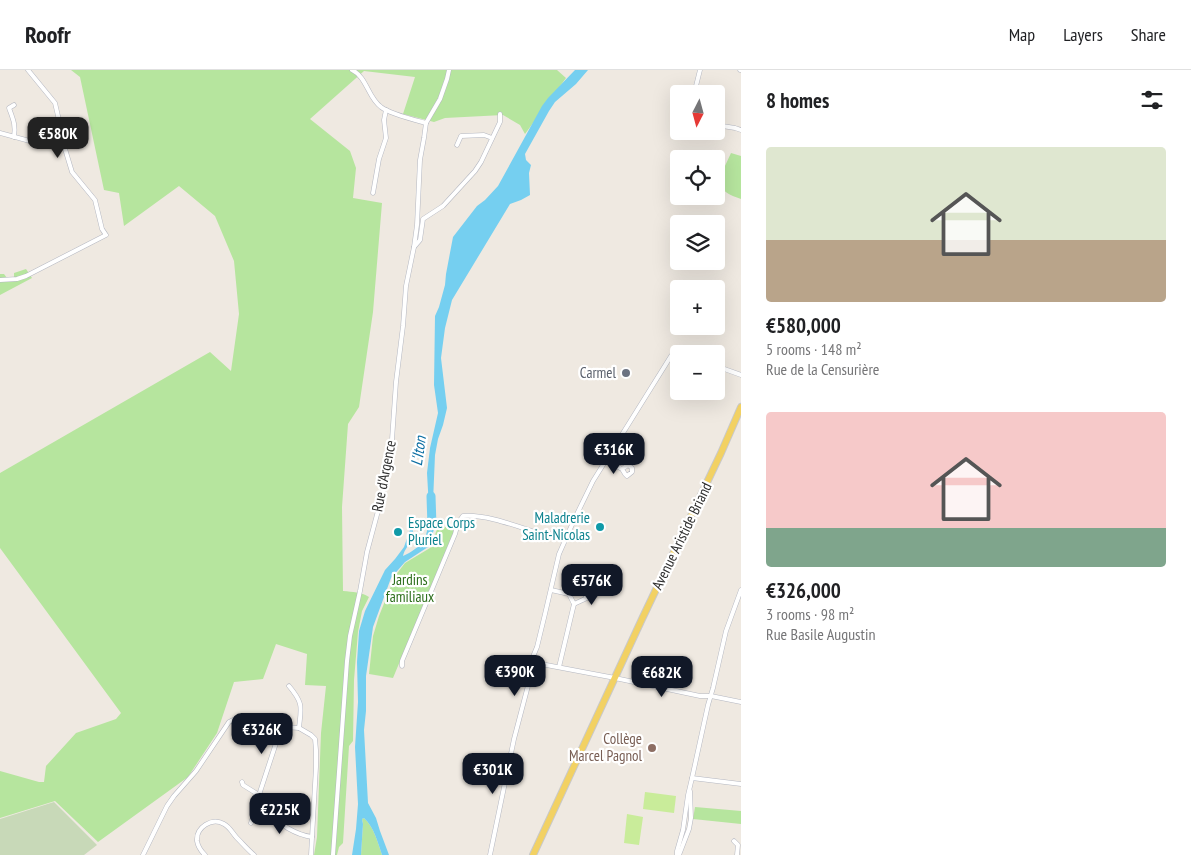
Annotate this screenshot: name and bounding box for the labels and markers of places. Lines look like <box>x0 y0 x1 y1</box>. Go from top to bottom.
pin: €580K <box>23 116 93 159</box>
place label: Carmel <box>580 363 616 382</box>
marker: Carmel <box>620 367 632 379</box>
pin: €316K <box>579 432 649 475</box>
place label: Maladrerie Saint-Nicolas <box>522 508 590 544</box>
place label: Espace Corps Pluriel <box>408 513 475 549</box>
marker: Maladrerie Saint-Nicolas <box>594 521 606 533</box>
marker: Espace Corps Pluriel <box>392 526 404 538</box>
pin: €576K <box>557 564 627 606</box>
pin: €390K <box>480 654 550 697</box>
pin: €682K <box>627 656 697 698</box>
pin: €326K <box>227 712 297 755</box>
place label: Collège Marcel Pagnol <box>569 729 642 765</box>
marker: Collège Marcel Pagnol <box>646 742 658 754</box>
pin: €301K <box>458 752 528 795</box>
pin: €225K <box>245 792 315 835</box>

